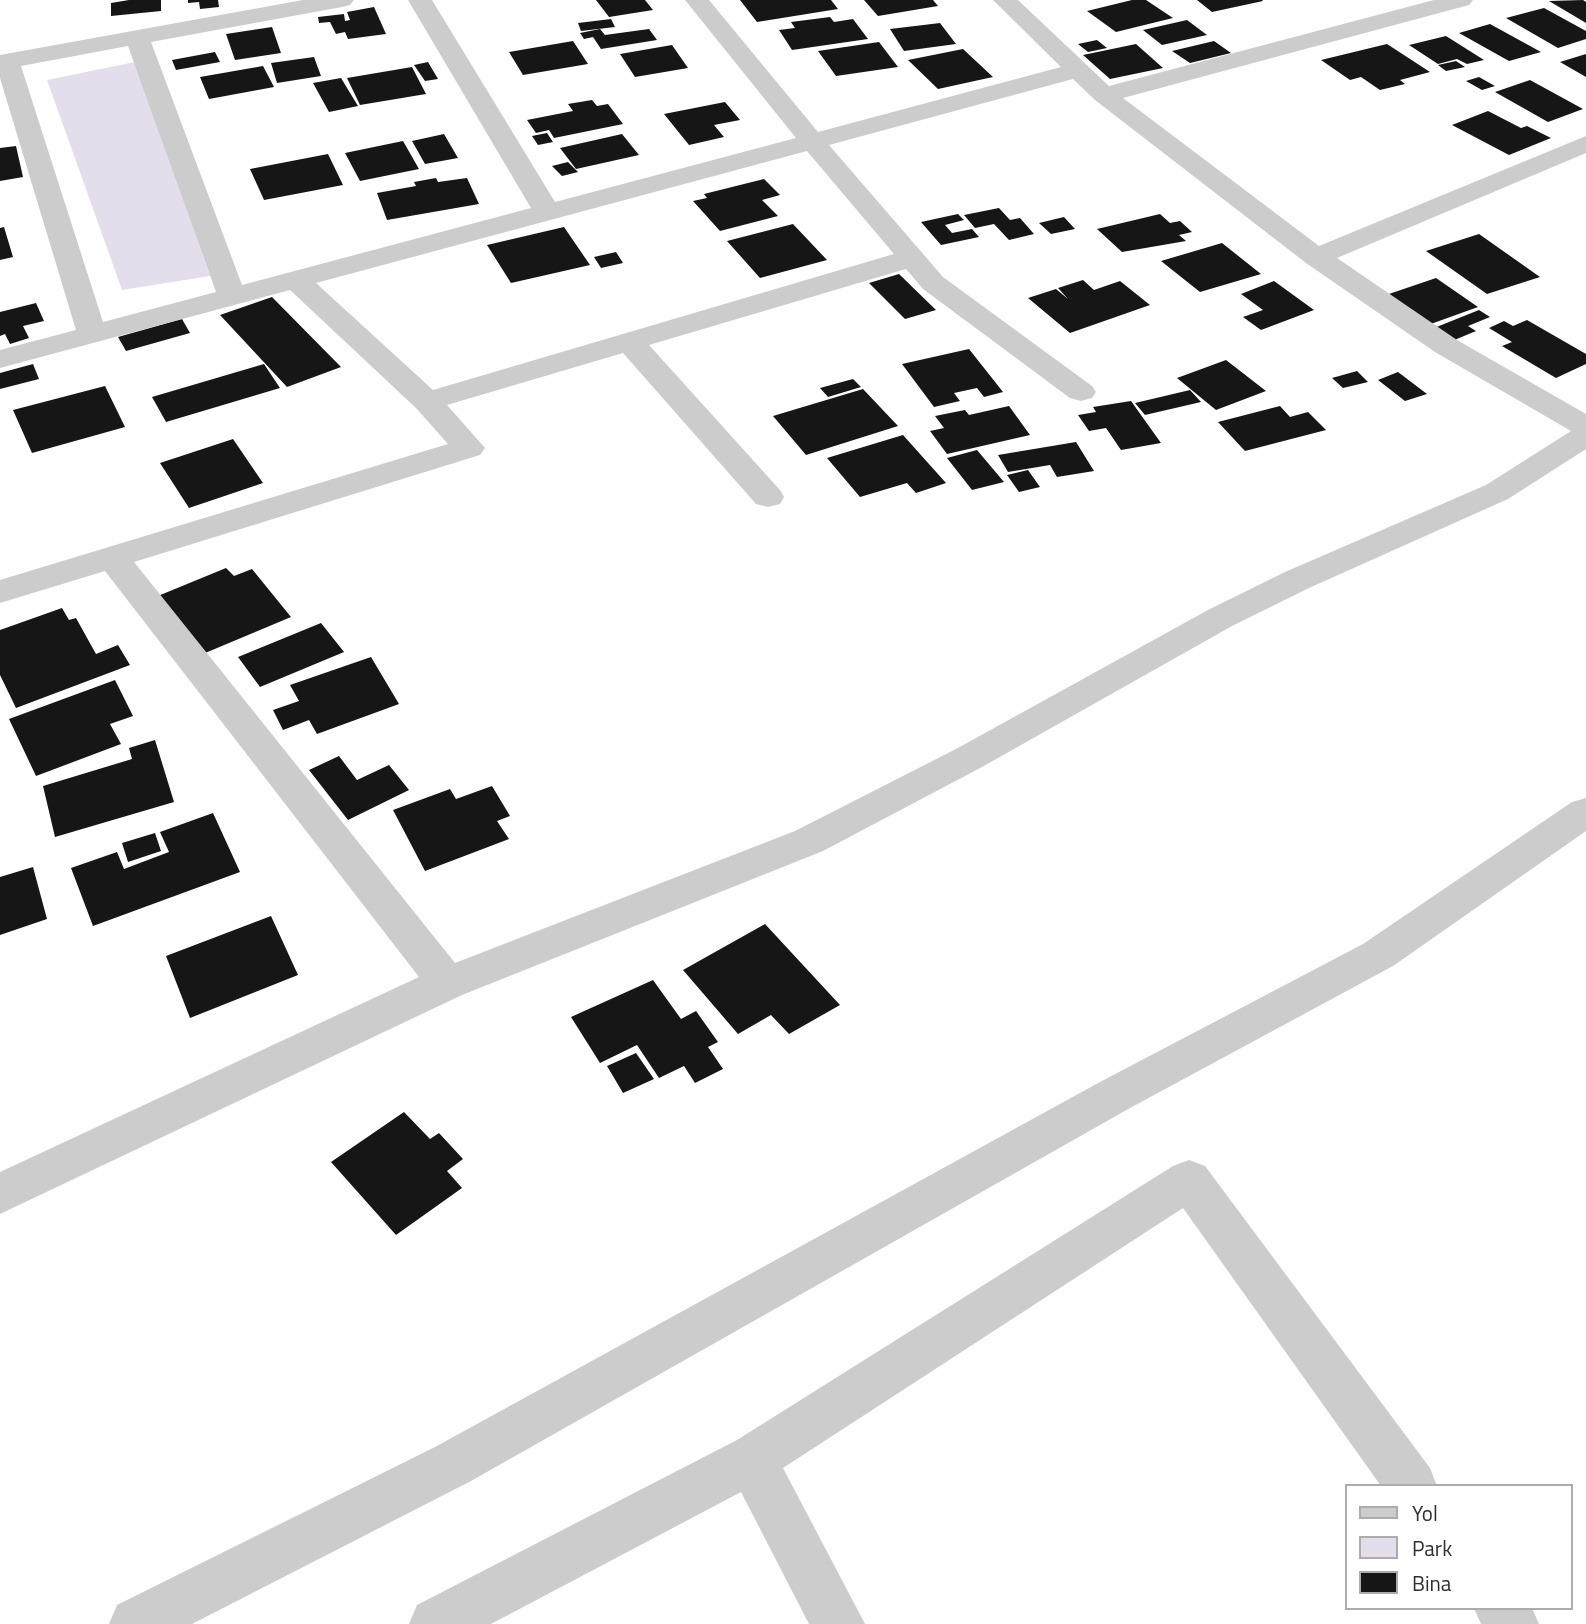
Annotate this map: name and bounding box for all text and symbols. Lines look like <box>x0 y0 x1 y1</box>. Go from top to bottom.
legend <box>1344 1484 1572 1610</box>
text: Yol <box>1412 1497 1438 1529</box>
text: Park <box>1412 1532 1452 1564</box>
text: Bina <box>1412 1567 1451 1599</box>

